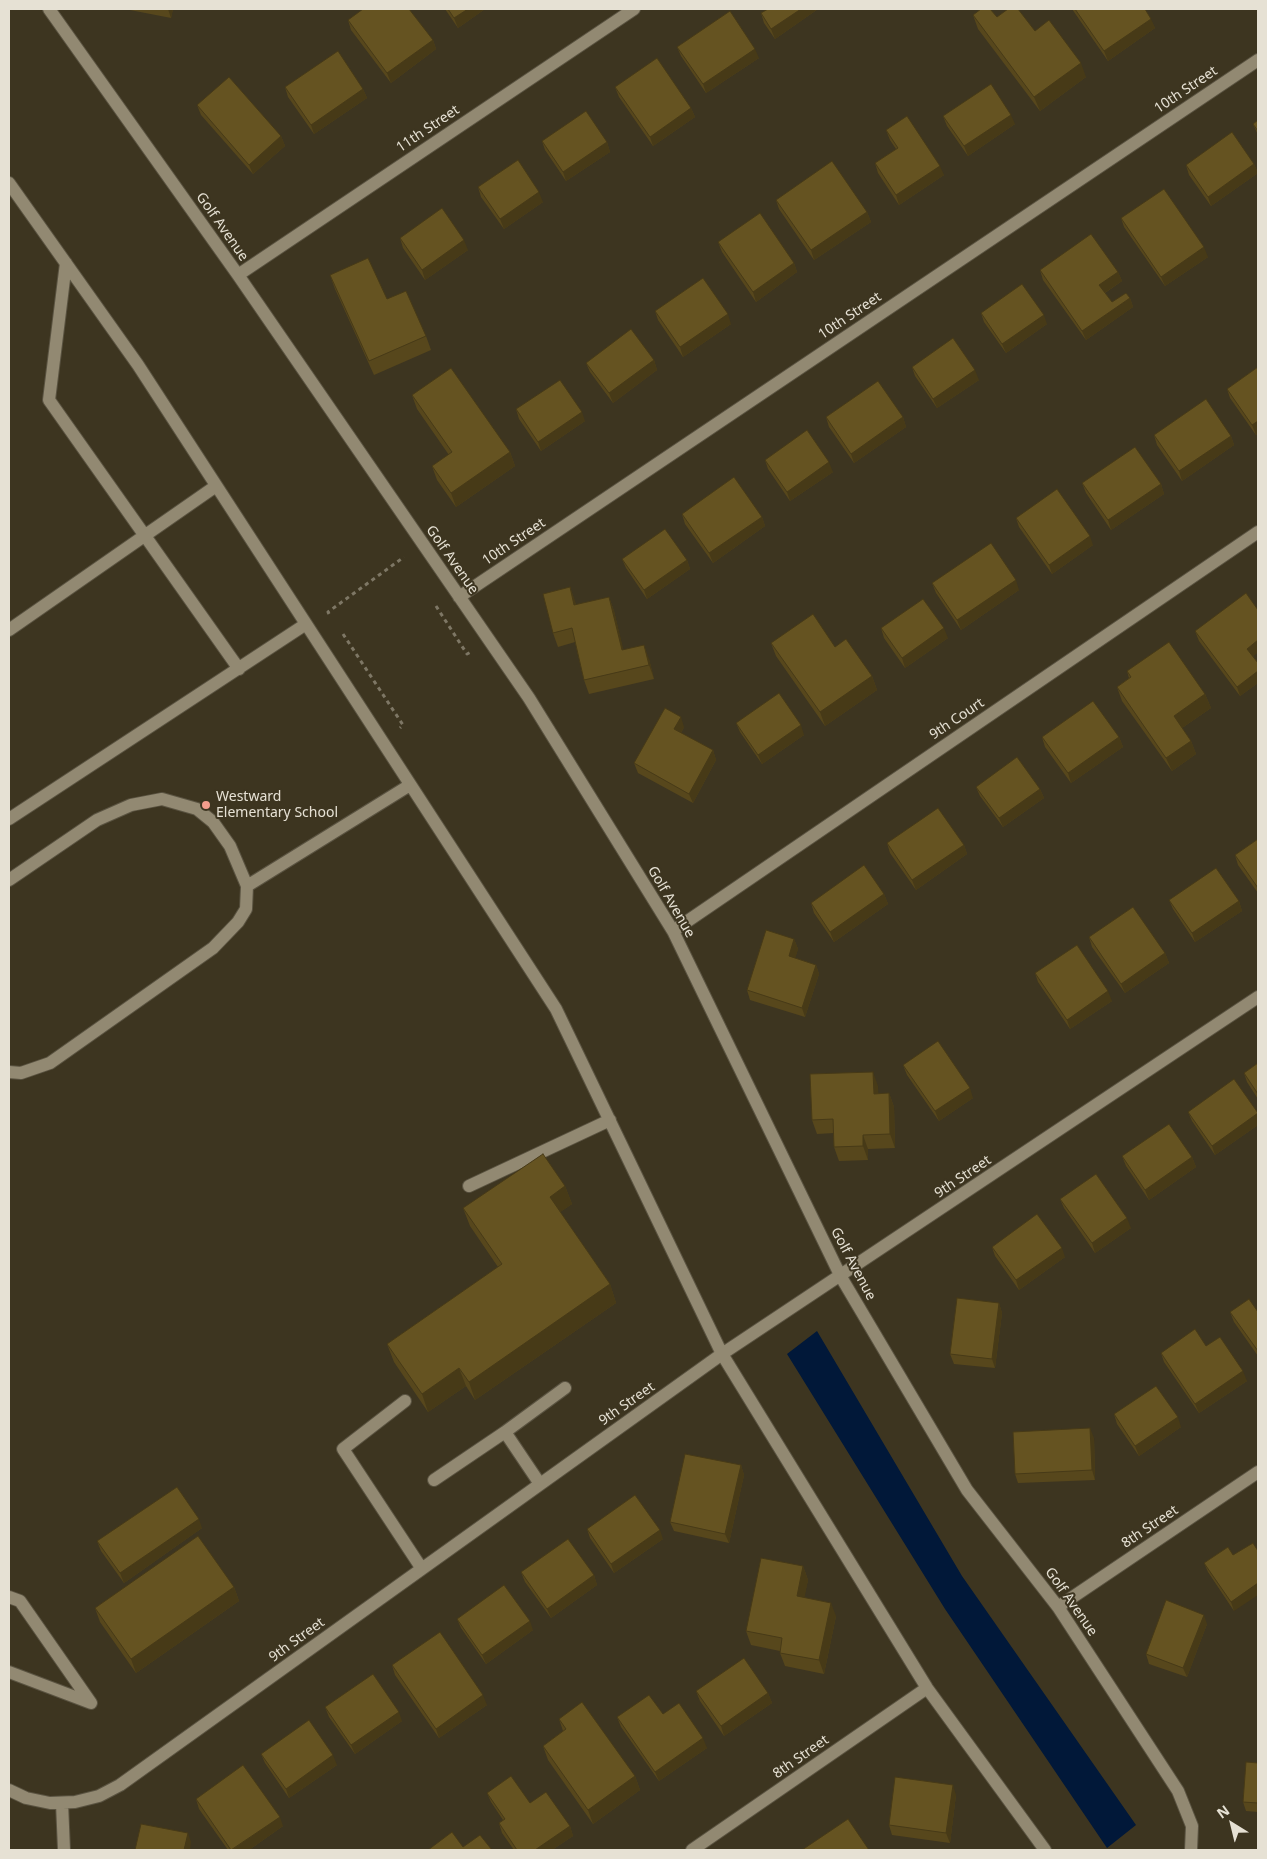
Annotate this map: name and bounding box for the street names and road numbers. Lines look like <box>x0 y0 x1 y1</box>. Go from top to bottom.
street label: 10th Street <box>1151 63 1221 117</box>
street label: 11th Street <box>393 102 463 156</box>
street label: Golf Avenue <box>192 189 252 265</box>
street label: 10th Street <box>815 289 885 343</box>
street label: 10th Street <box>479 515 549 569</box>
street label: Golf Avenue <box>422 522 482 598</box>
street label: 9th Court <box>927 695 987 743</box>
street label: Golf Avenue <box>644 863 698 941</box>
street label: 9th Street <box>932 1152 994 1202</box>
street label: Golf Avenue <box>827 1225 879 1303</box>
street label: 9th Street <box>596 1379 658 1429</box>
street label: 8th Street <box>1119 1502 1181 1552</box>
street label: Golf Avenue <box>1041 1564 1101 1640</box>
street label: 9th Street <box>266 1614 328 1666</box>
street label: 8th Street <box>770 1732 832 1782</box>

